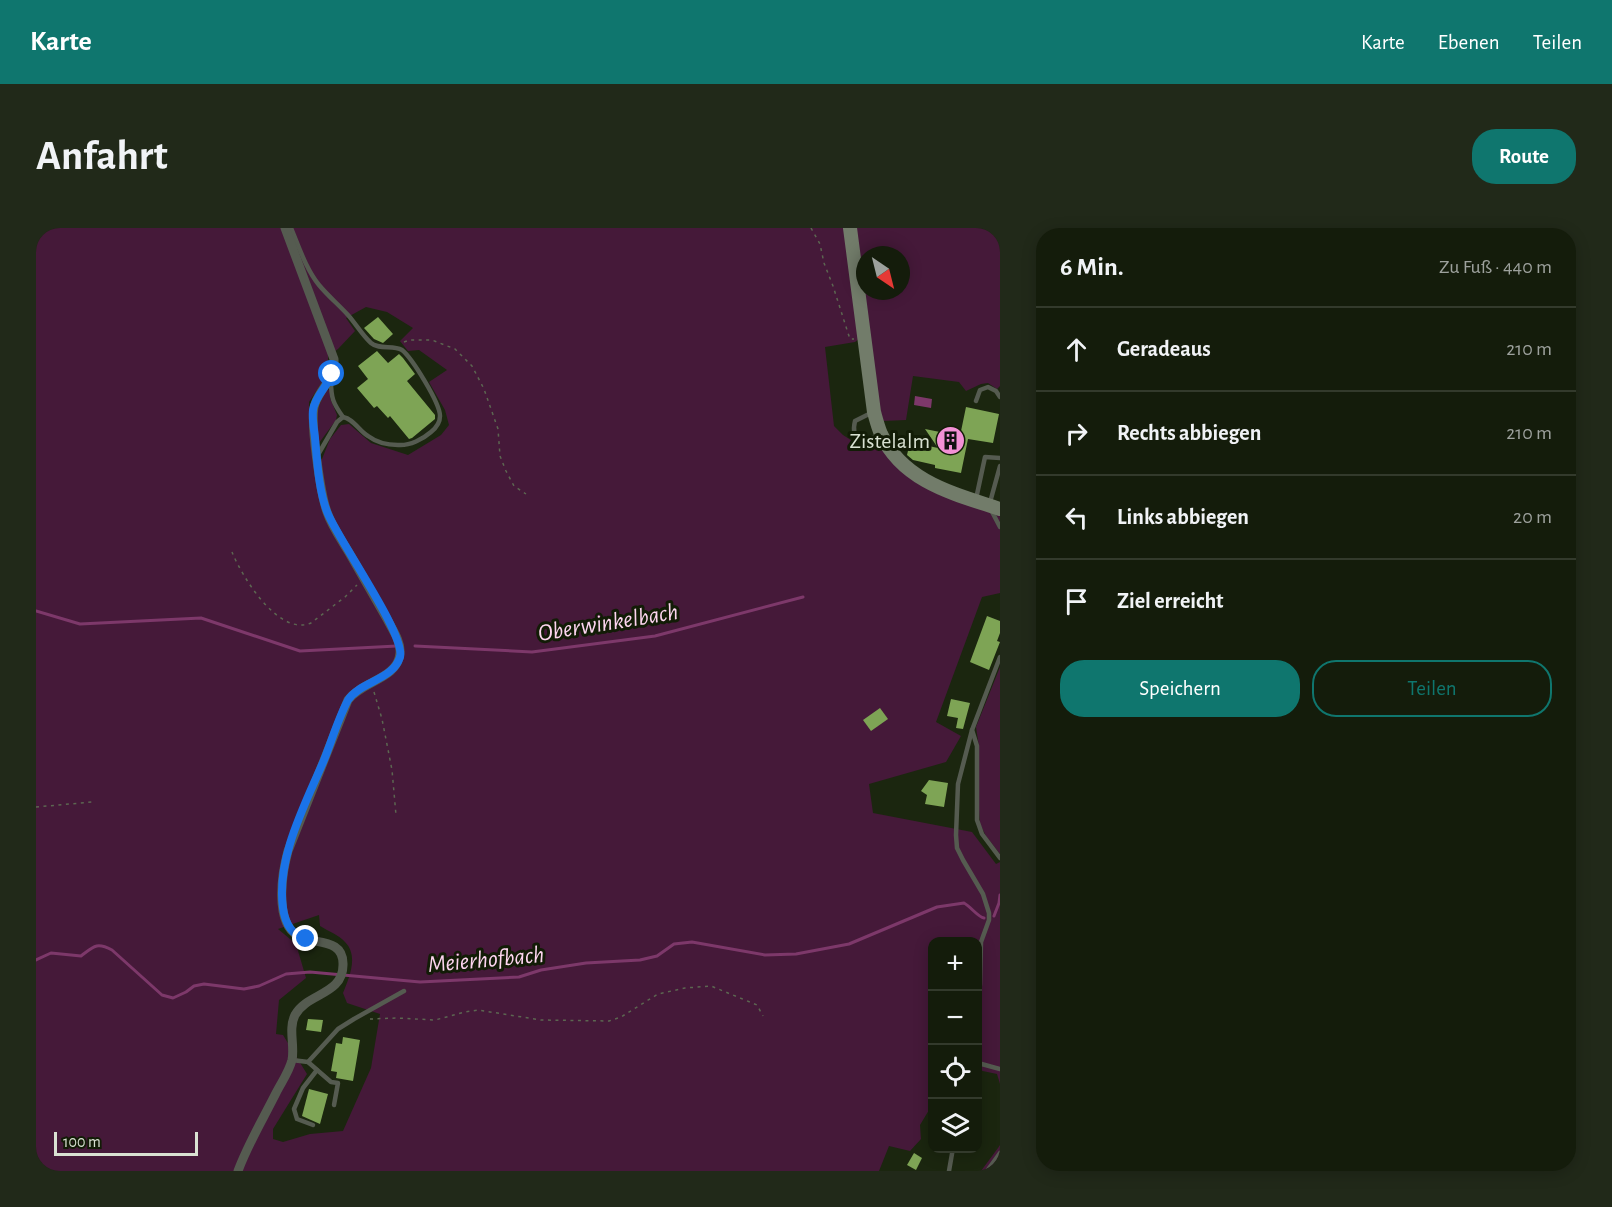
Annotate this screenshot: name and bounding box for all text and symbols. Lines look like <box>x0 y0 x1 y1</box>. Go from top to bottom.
text: Karte <box>30 28 92 56</box>
text: Karte <box>1361 32 1405 53</box>
text: Ebenen <box>1438 32 1500 53</box>
text: Teilen <box>1533 32 1582 53</box>
button: Route <box>1472 129 1576 184</box>
text: Anfahrt <box>36 135 168 177</box>
north arrow <box>856 246 910 300</box>
text: 6 Min. <box>1060 254 1124 280</box>
text: Zu Fuß · 440 m <box>1439 257 1552 277</box>
icon: ahead <box>1060 333 1093 366</box>
text: Geradeaus <box>1117 338 1211 360</box>
text: 210 m <box>1506 339 1552 359</box>
route start <box>318 360 344 386</box>
icon: right <box>1060 417 1093 450</box>
text: Rechts abbiegen <box>1117 422 1261 444</box>
text: 210 m <box>1506 423 1552 443</box>
building icon: Zistelalm <box>935 424 967 456</box>
place label: Zistelalm <box>849 430 930 452</box>
icon: left <box>1060 501 1093 534</box>
text: Links abbiegen <box>1117 506 1249 528</box>
text: 20 m <box>1513 507 1552 527</box>
icon: arrive <box>1060 585 1093 618</box>
text: Ziel erreicht <box>1117 590 1224 612</box>
water label: Oberwinkelbach <box>536 600 680 646</box>
button: Speichern <box>1060 660 1300 717</box>
button: Teilen <box>1312 660 1552 717</box>
route end <box>292 925 318 951</box>
map controls <box>928 937 982 1153</box>
button: + <box>928 937 982 991</box>
water label: Meierhofbach <box>427 943 545 977</box>
button: − <box>928 991 982 1045</box>
button: locate <box>928 1045 982 1099</box>
button: layers <box>928 1099 982 1153</box>
scale bar <box>54 1129 198 1156</box>
text: 100 m <box>63 1134 101 1150</box>

